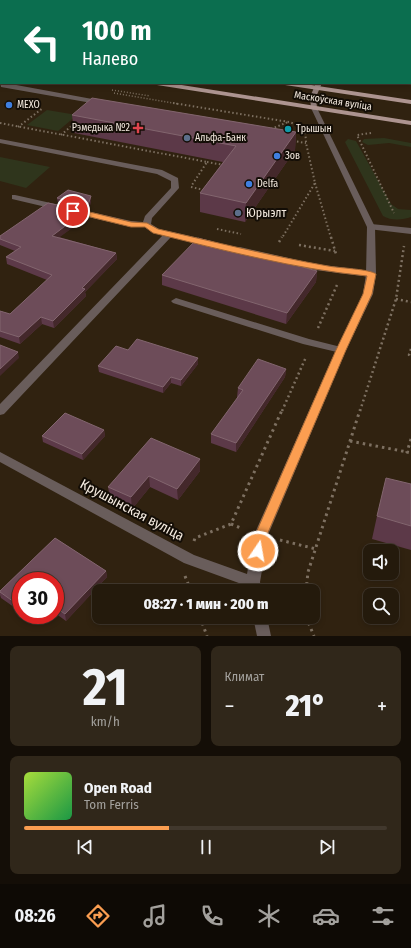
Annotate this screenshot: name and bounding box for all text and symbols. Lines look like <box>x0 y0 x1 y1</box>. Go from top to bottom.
text: 100 m <box>82 14 152 47</box>
icon: left <box>16 16 68 68</box>
text: Налево <box>82 48 138 70</box>
street label: Маскоўская вуліца <box>293 88 373 113</box>
place label: MEXO <box>17 99 40 111</box>
marker: MEXO <box>4 100 14 110</box>
place label: Рэмедыка №2 <box>72 122 131 134</box>
marker: Рэмедыка №2 <box>133 123 143 133</box>
place label: Трышын <box>296 123 332 135</box>
marker: Трышын <box>283 124 293 134</box>
place label: Альфа-Банк <box>195 132 246 144</box>
marker: Альфа-Банк <box>182 133 192 143</box>
place label: Зов <box>285 150 300 162</box>
marker: Зов <box>272 151 282 161</box>
place label: Delfa <box>257 178 278 190</box>
marker: Delfa <box>244 179 254 189</box>
pin <box>56 194 90 228</box>
icon: arrive <box>62 200 84 222</box>
place label: Юрыэлт <box>246 206 286 220</box>
marker: Юрыэлт <box>233 208 243 218</box>
street label: Крушынская вуліца <box>77 475 187 545</box>
position arrow <box>237 530 279 572</box>
map controls <box>363 544 399 624</box>
button: sound <box>363 544 399 580</box>
speed limit sign: 30 <box>12 572 64 624</box>
button: search <box>363 588 399 624</box>
text: 08:27 · 1 мин · 200 m <box>144 595 268 613</box>
text: 21 <box>83 656 128 719</box>
text: Климат <box>225 669 264 684</box>
text: 21° <box>285 688 326 724</box>
text: − <box>225 693 234 720</box>
text: + <box>377 693 387 720</box>
text: km/h <box>91 714 120 729</box>
text: Open Road <box>84 779 152 797</box>
text: Tom Ferris <box>84 797 139 812</box>
icon: previous <box>74 836 96 858</box>
icon: pause <box>195 836 217 858</box>
icon: next <box>316 836 338 858</box>
icon: directions <box>84 902 112 930</box>
icon: music <box>141 902 169 930</box>
icon: phone <box>198 902 226 930</box>
icon: climate <box>255 902 283 930</box>
icon: car <box>312 902 340 930</box>
icon: filters <box>369 902 397 930</box>
text: 08:26 <box>14 905 56 927</box>

